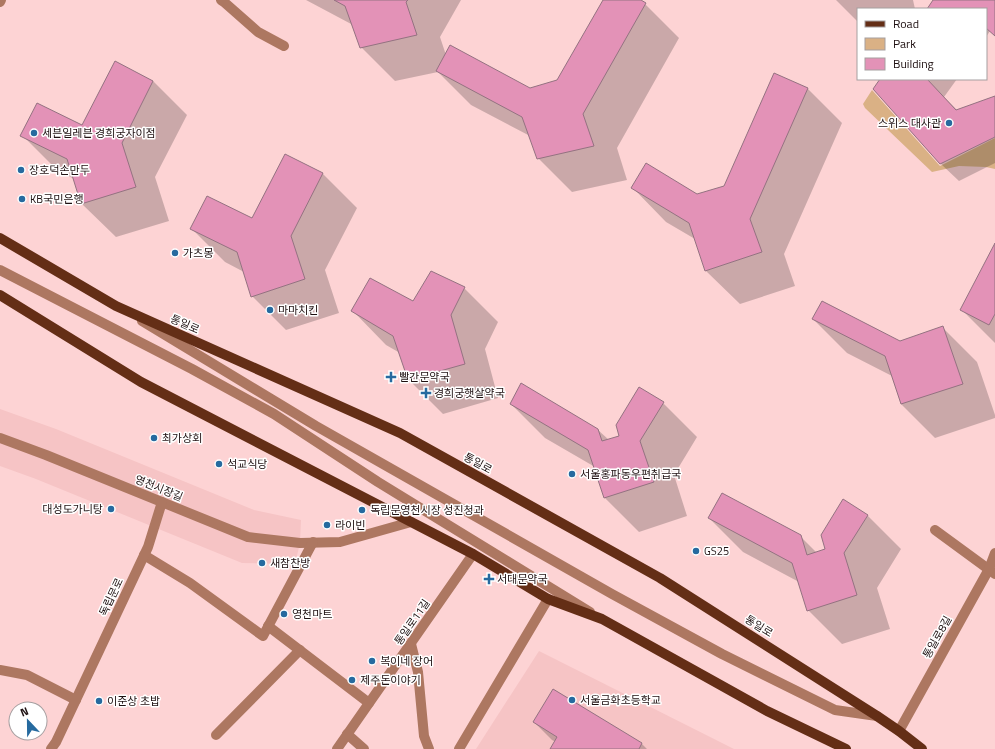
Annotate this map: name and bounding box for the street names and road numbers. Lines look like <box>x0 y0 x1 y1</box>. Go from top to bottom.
street label: 통일로 <box>168 311 202 337</box>
street label: 통일로 <box>461 449 495 477</box>
street label: 영천시장길 <box>133 471 185 505</box>
street label: 독립문로 <box>95 575 127 619</box>
street label: 통일로11길 <box>390 596 434 648</box>
street label: 통일로 <box>742 611 776 641</box>
street label: 통일로8길 <box>919 613 955 661</box>

